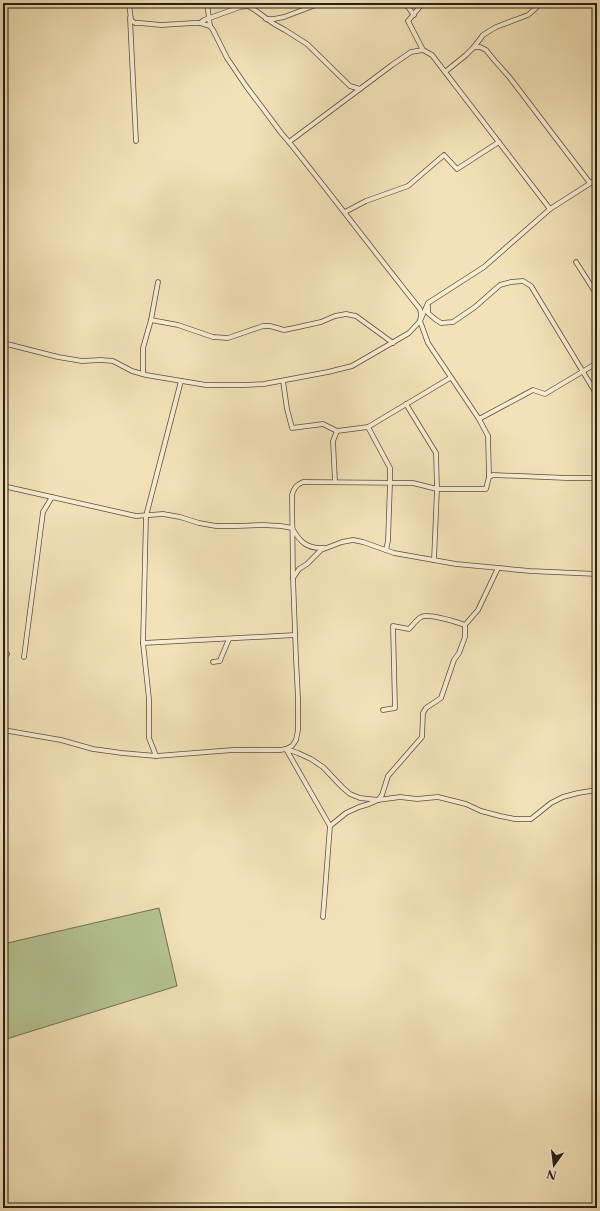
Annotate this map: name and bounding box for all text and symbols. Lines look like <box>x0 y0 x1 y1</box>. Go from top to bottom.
north arrow <box>534 1145 574 1185</box>
text: N <box>545 1167 558 1183</box>

